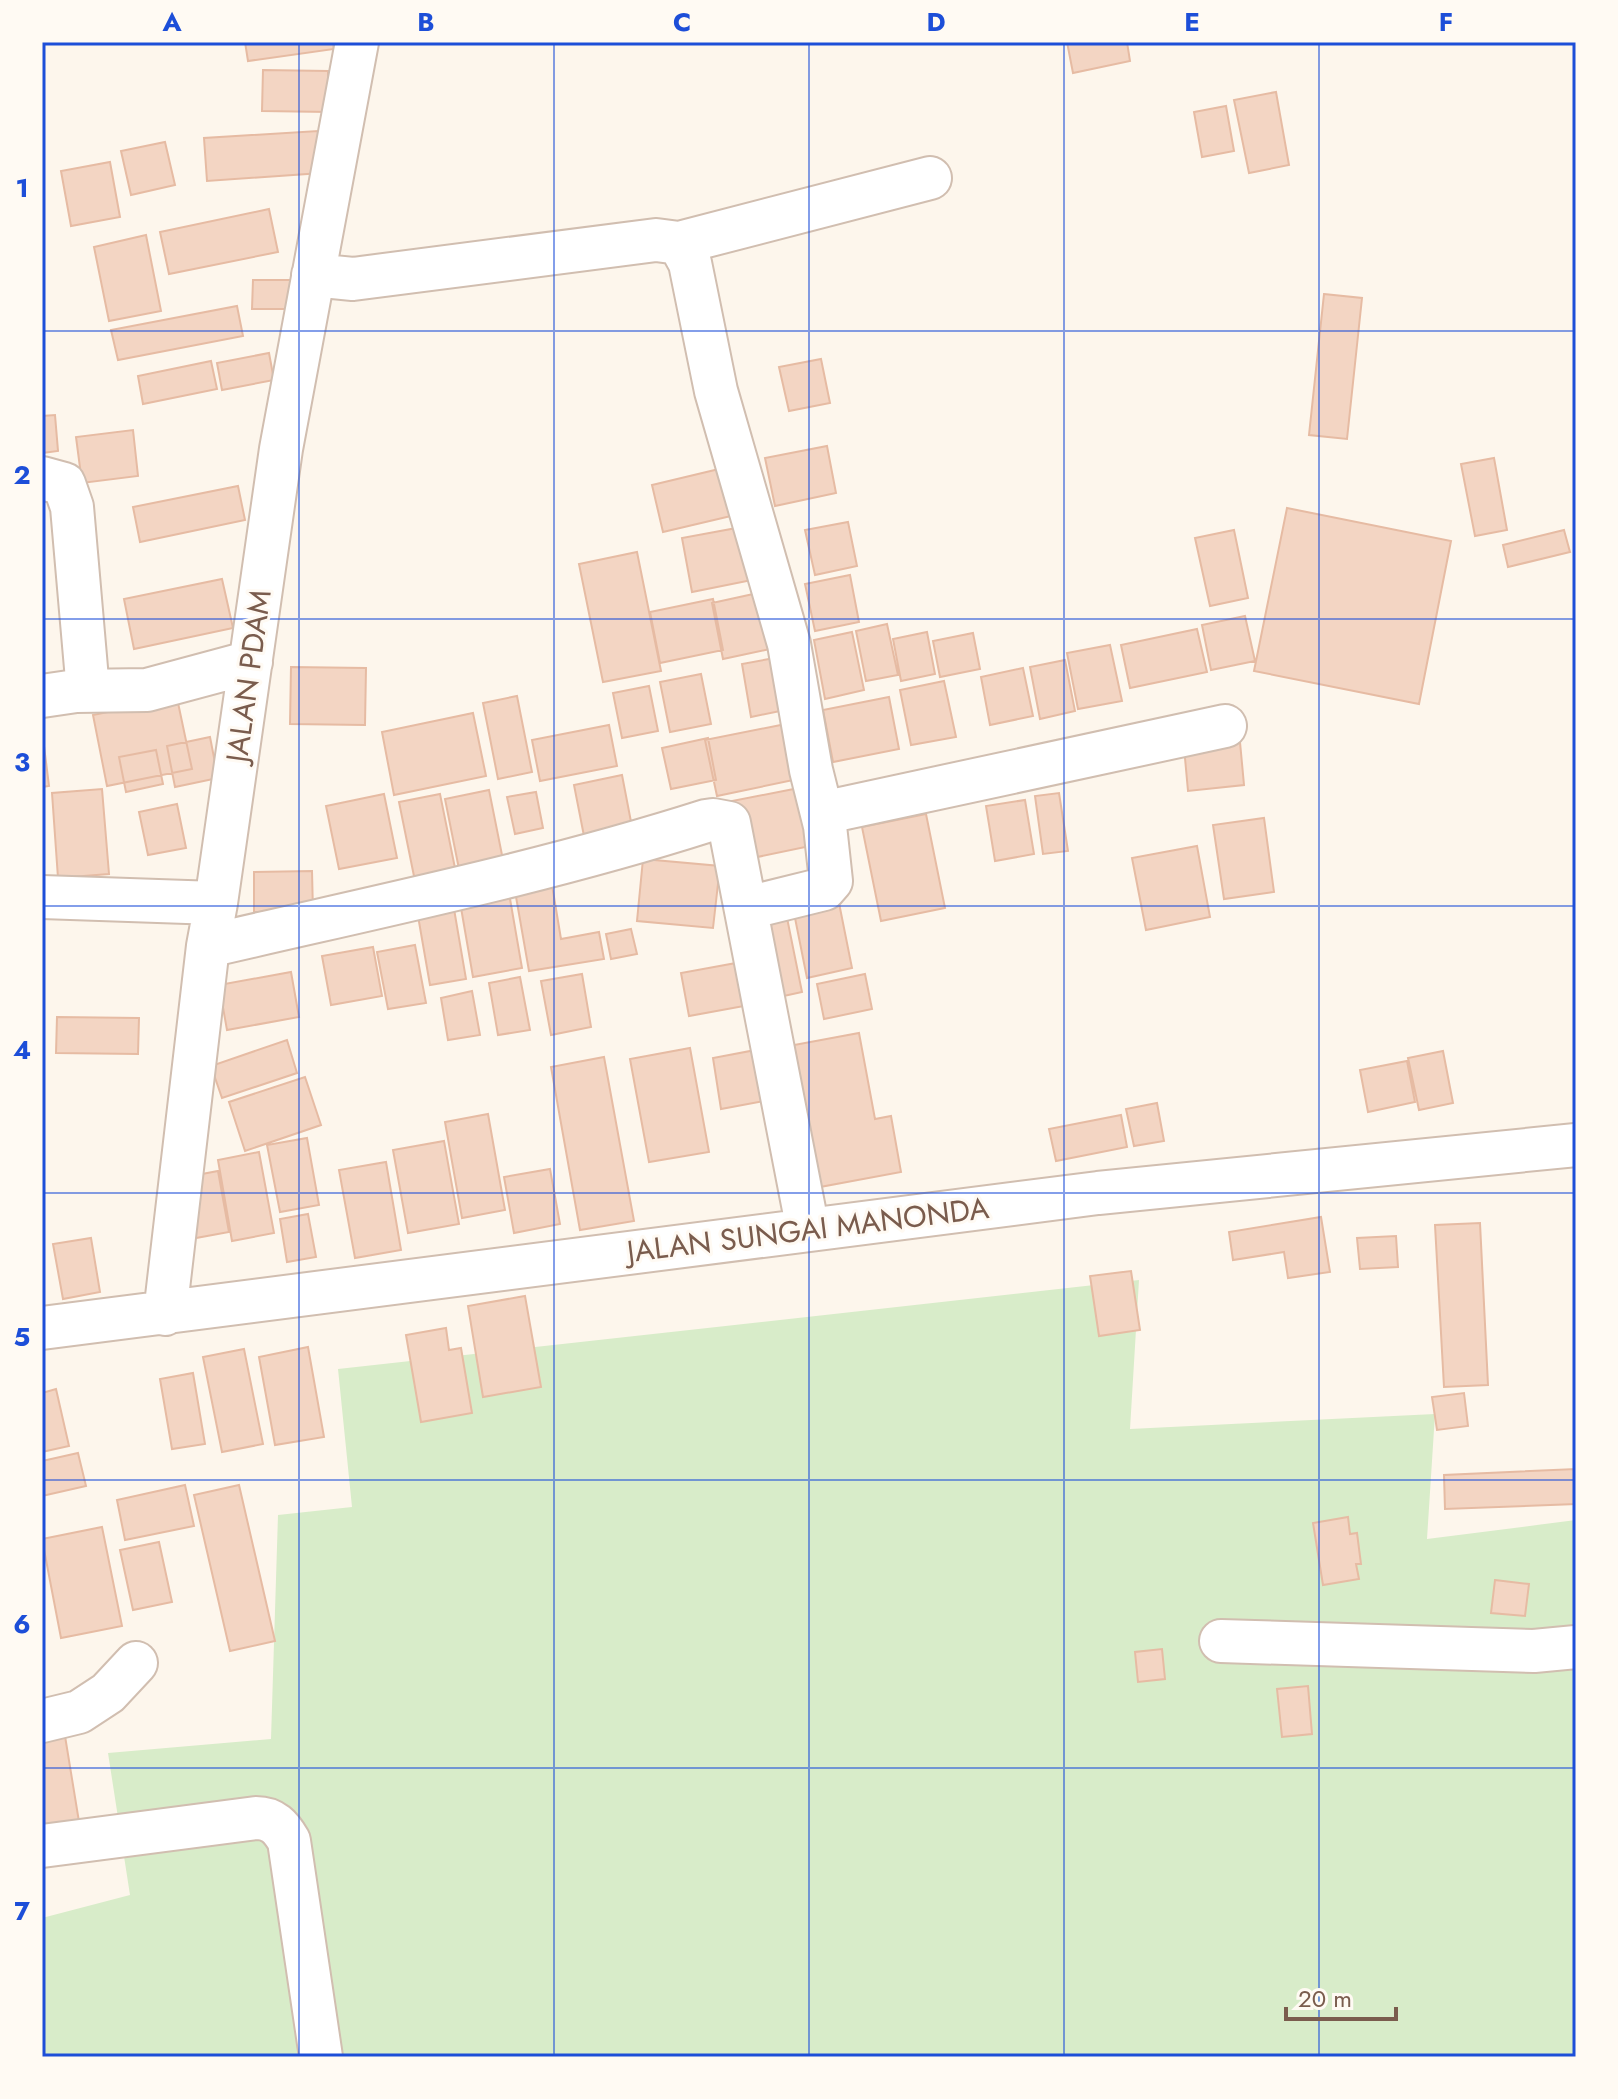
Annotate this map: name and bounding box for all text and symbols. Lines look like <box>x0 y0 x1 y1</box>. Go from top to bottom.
text: A <box>161 3 182 41</box>
text: B <box>417 3 435 41</box>
text: C <box>673 3 691 41</box>
text: D <box>926 3 946 41</box>
text: E <box>1184 3 1200 41</box>
text: F <box>1439 3 1453 41</box>
text: 1 <box>15 169 29 207</box>
text: 2 <box>13 456 31 494</box>
street label: JALAN PDAM <box>215 587 282 769</box>
text: 3 <box>14 743 30 781</box>
text: 4 <box>13 1031 31 1069</box>
street label: JALAN SUNGAI MANONDA <box>621 1186 991 1274</box>
text: 5 <box>14 1318 30 1356</box>
text: 6 <box>13 1605 31 1643</box>
text: 7 <box>14 1892 30 1930</box>
scale bar <box>1286 1971 1396 2021</box>
text: 20 m <box>1298 1981 1352 2016</box>

